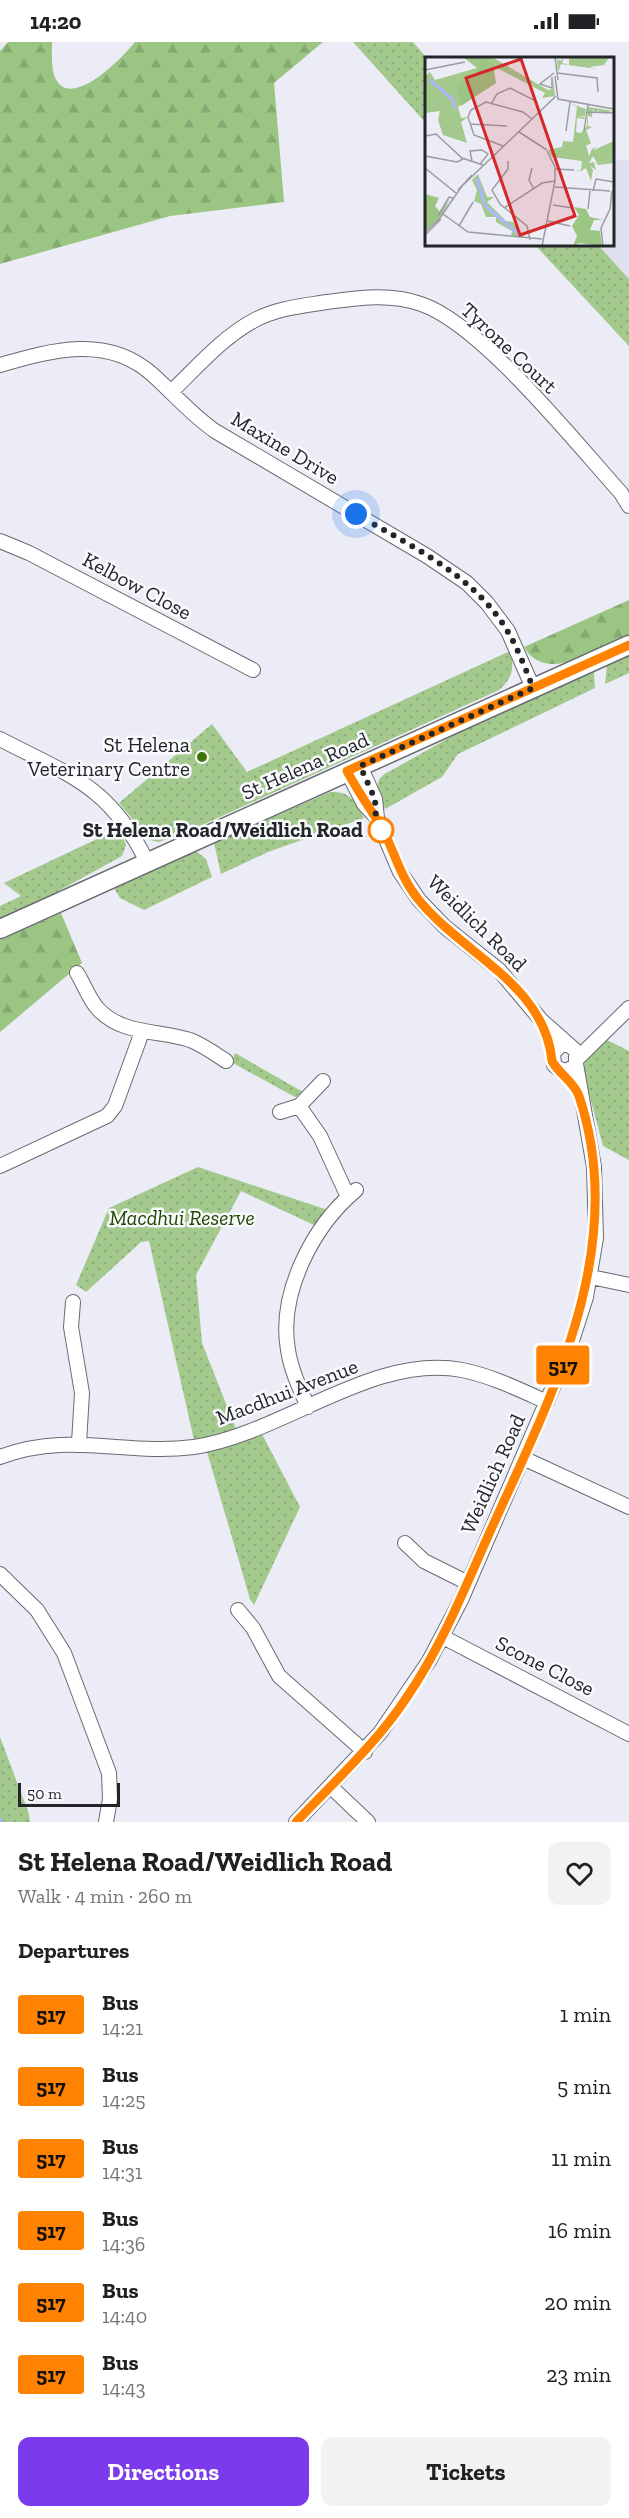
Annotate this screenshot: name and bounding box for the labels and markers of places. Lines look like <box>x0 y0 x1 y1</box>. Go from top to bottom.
place label: St Helena Veterinary Centre <box>27 732 190 781</box>
marker: St Helena Veterinary Centre <box>195 750 209 764</box>
place label: St Helena Road/Weidlich Road <box>82 817 363 842</box>
marker: St Helena Road/Weidlich Road <box>368 817 394 843</box>

